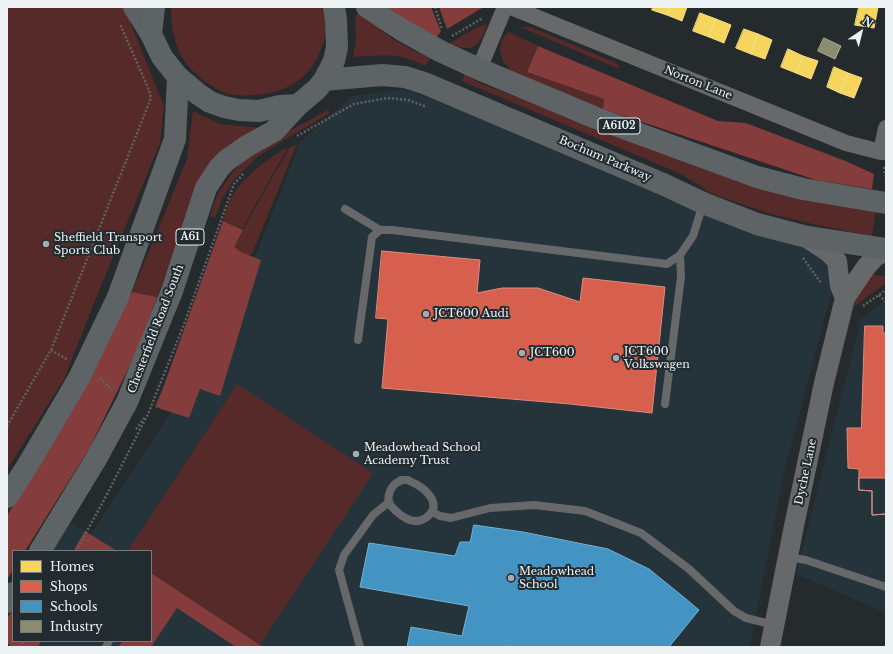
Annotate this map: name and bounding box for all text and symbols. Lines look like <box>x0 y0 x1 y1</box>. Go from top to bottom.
north arrow <box>841 12 881 52</box>
text: N <box>860 13 876 31</box>
street label: Norton Lane <box>662 63 734 103</box>
road number: A6102 <box>598 118 640 134</box>
street label: Bochum Parkway <box>557 134 653 184</box>
road number: A61 <box>176 229 204 245</box>
place label: Sheffield Transport Sports Club <box>54 231 162 257</box>
marker: Sheffield Transport Sports Club <box>41 239 51 249</box>
street label: Chesterfield Road South <box>125 263 187 395</box>
place label: JCT600 Audi <box>434 307 509 321</box>
marker: JCT600 Audi <box>421 309 431 319</box>
place label: JCT600 Volkswagen <box>624 345 690 371</box>
place label: JCT600 <box>530 346 575 360</box>
marker: JCT600 <box>517 348 527 358</box>
marker: JCT600 Volkswagen <box>611 353 621 363</box>
street label: Dyche Lane <box>793 438 819 506</box>
place label: Meadowhead School Academy Trust <box>364 441 481 467</box>
marker: Meadowhead School Academy Trust <box>351 449 361 459</box>
legend <box>12 550 152 642</box>
text: Homes <box>50 559 94 574</box>
place label: Meadowhead School <box>519 565 594 591</box>
marker: Meadowhead School <box>506 573 516 583</box>
text: Shops <box>50 579 87 594</box>
text: Schools <box>50 599 97 614</box>
text: Industry <box>50 619 103 634</box>

